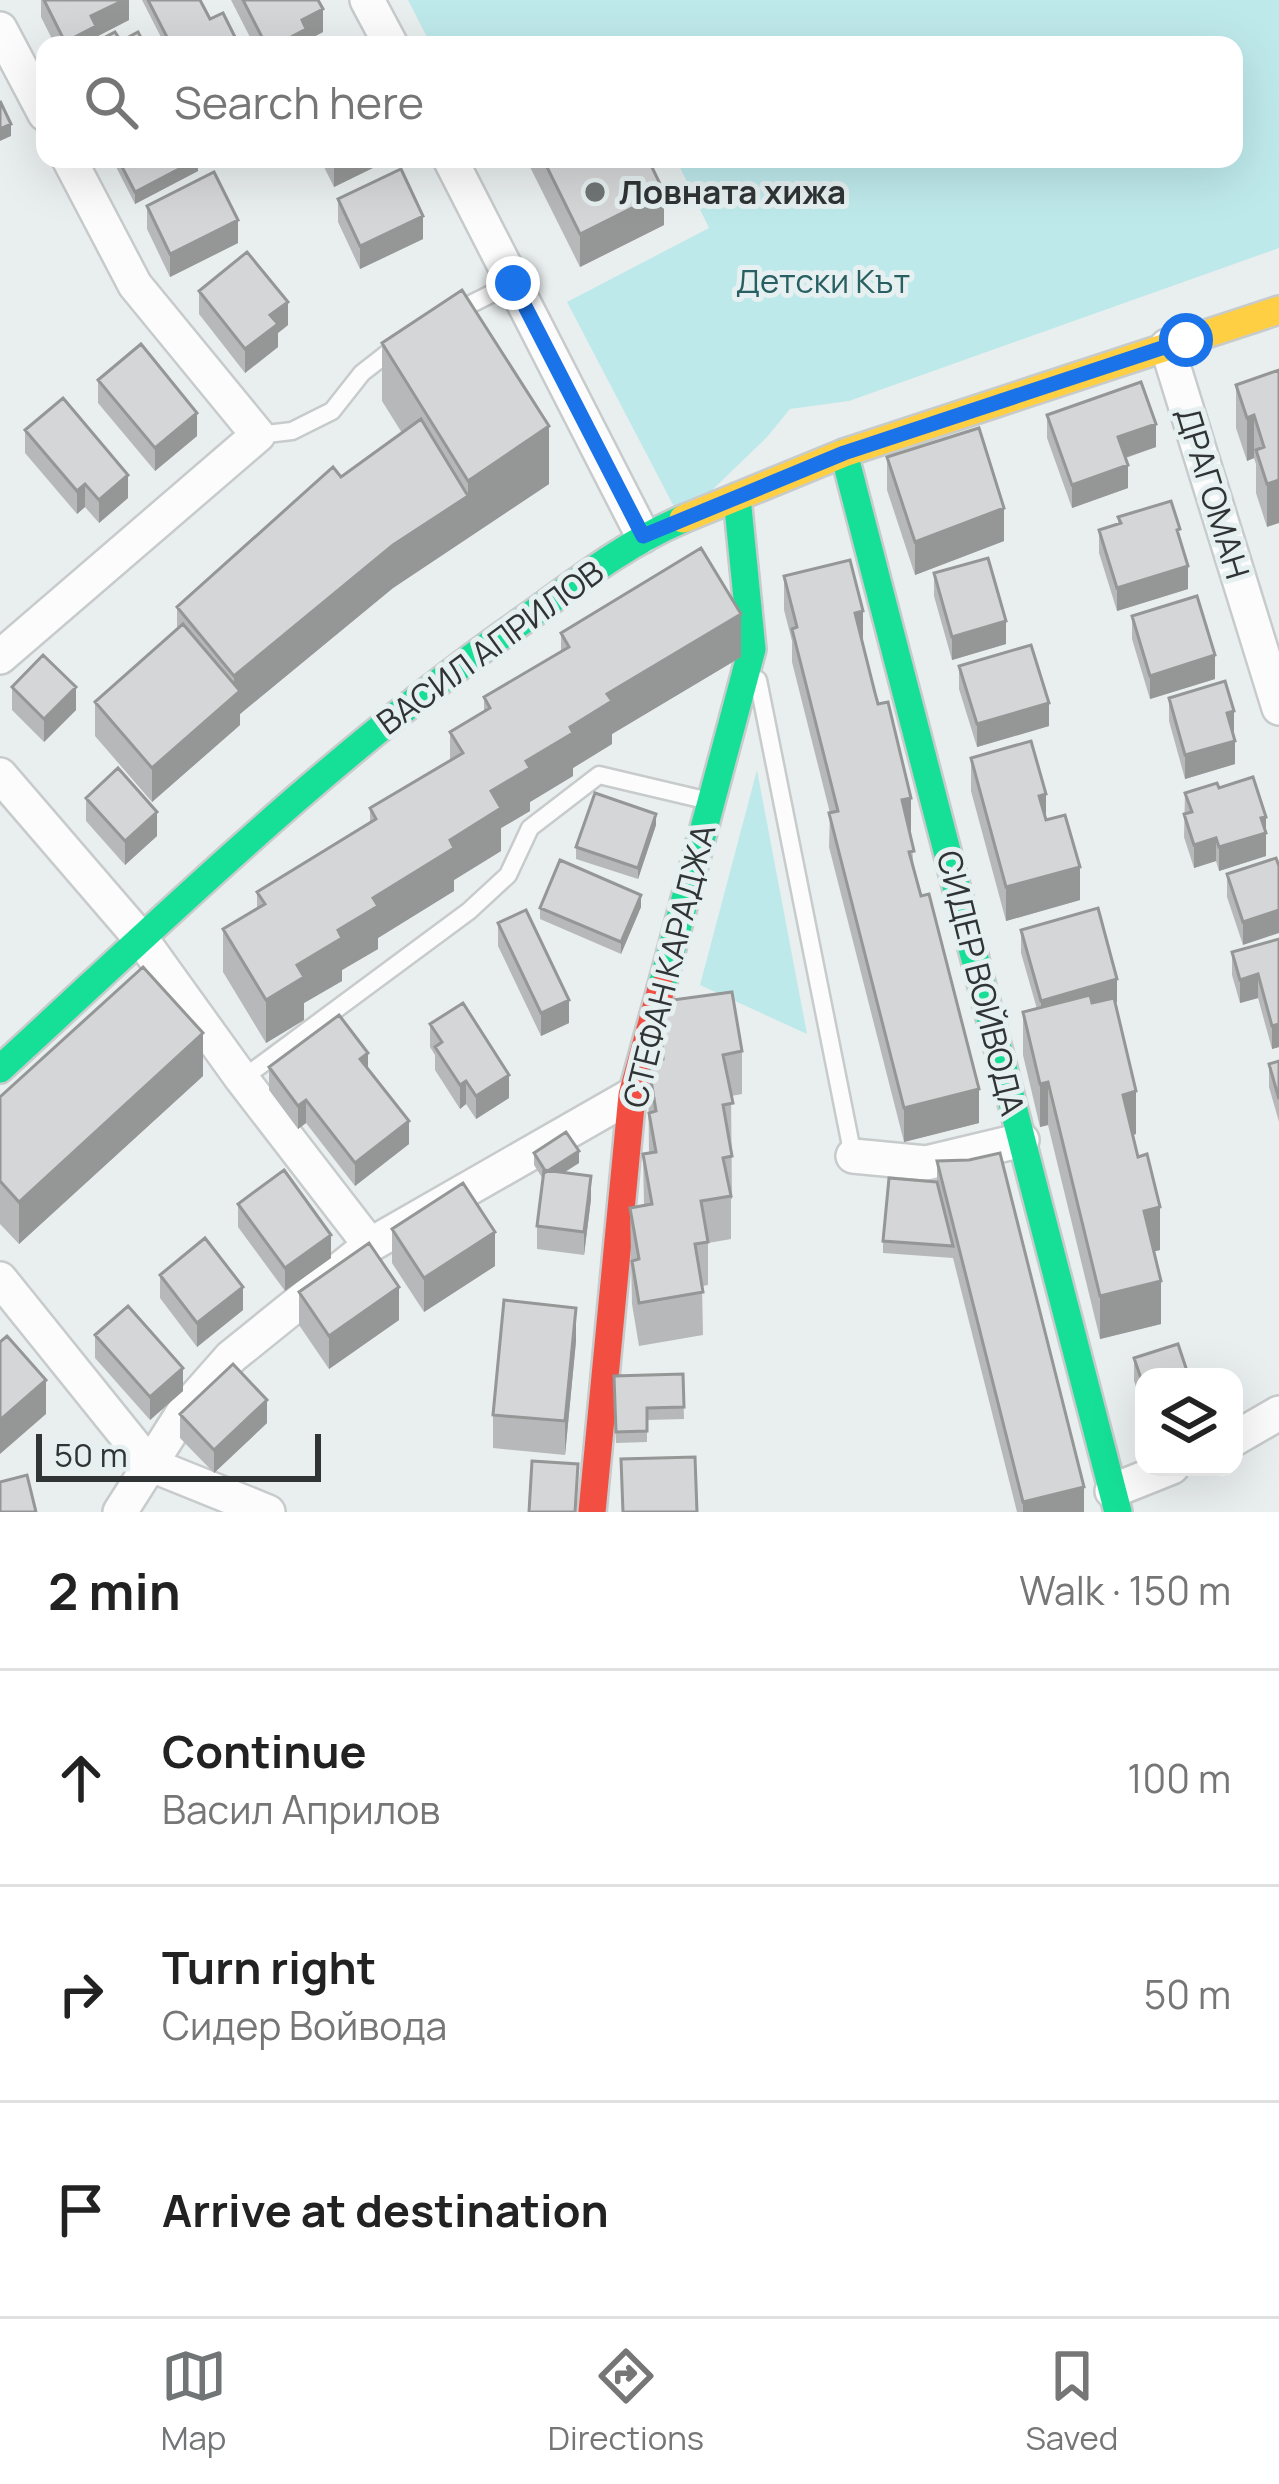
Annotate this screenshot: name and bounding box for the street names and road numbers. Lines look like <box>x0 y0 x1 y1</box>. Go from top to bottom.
street label: ДРАГОМАН <box>1166 402 1261 584</box>
street label: ВАСИЛ АПРИЛОВ <box>367 549 612 744</box>
street label: СТЕФАН КАРАДЖА <box>612 819 726 1112</box>
street label: СИДЕР ВОЙВОДА <box>927 846 1036 1120</box>

